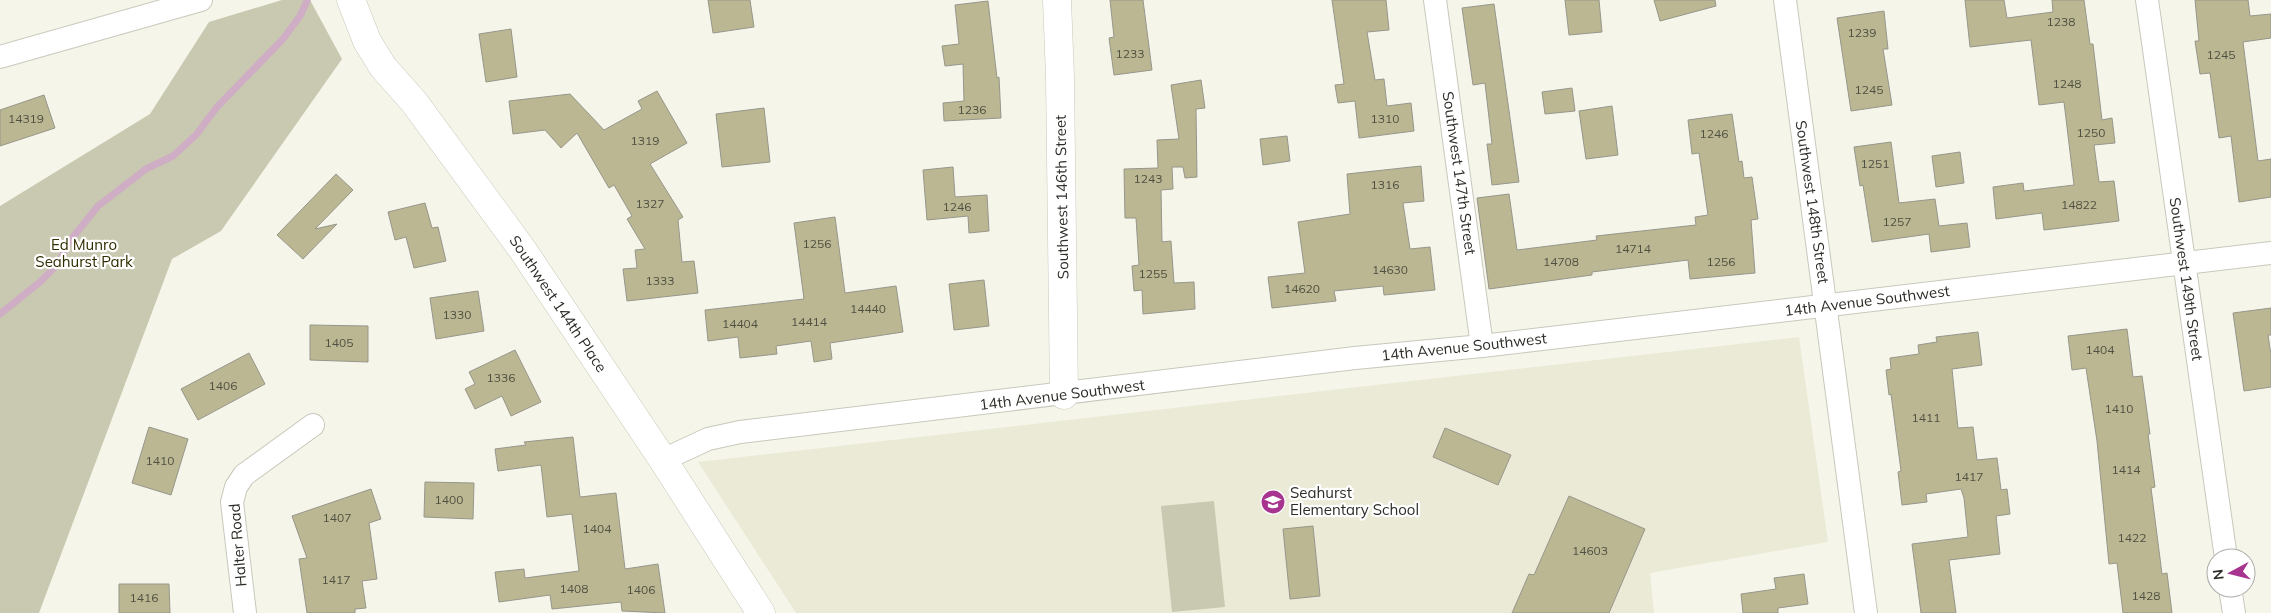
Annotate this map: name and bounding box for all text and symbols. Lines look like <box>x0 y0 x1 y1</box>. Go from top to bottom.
house number: 1238 <box>2047 14 2075 29</box>
house number: 1239 <box>1848 25 1876 40</box>
house number: 1233 <box>1116 46 1144 61</box>
house number: 1245 <box>2207 47 2235 62</box>
house number: 1248 <box>2053 76 2081 91</box>
house number: 1245 <box>1855 82 1883 97</box>
street label: Southwest 147th Street <box>1439 90 1480 256</box>
house number: 1236 <box>958 102 986 117</box>
house number: 14319 <box>8 111 44 126</box>
house number: 1310 <box>1371 111 1399 126</box>
street label: Southwest 146th Street <box>1051 115 1072 279</box>
street label: Southwest 148th Street <box>1792 119 1833 285</box>
house number: 1250 <box>2077 125 2105 140</box>
house number: 1246 <box>1700 126 1728 141</box>
house number: 1319 <box>631 133 659 148</box>
house number: 1251 <box>1861 156 1889 171</box>
house number: 1243 <box>1134 171 1162 186</box>
house number: 1316 <box>1371 177 1399 192</box>
house number: 1327 <box>636 196 664 211</box>
street label: Southwest 149th Street <box>2166 196 2207 362</box>
house number: 14822 <box>2061 197 2097 212</box>
house number: 1246 <box>943 199 971 214</box>
house number: 1257 <box>1883 214 1911 229</box>
street label: Southwest 144th Place <box>506 232 611 376</box>
park label: Ed Munro Seahurst Park <box>35 235 133 271</box>
house number: 1256 <box>803 236 831 251</box>
house number: 14714 <box>1615 241 1651 256</box>
house number: 14708 <box>1543 254 1579 269</box>
house number: 1256 <box>1707 254 1735 269</box>
house number: 14630 <box>1372 262 1408 277</box>
house number: 1255 <box>1139 266 1167 281</box>
house number: 1333 <box>646 273 674 288</box>
house number: 14620 <box>1284 281 1320 296</box>
street label: 14th Avenue Southwest <box>1783 281 1951 320</box>
house number: 14440 <box>850 301 886 316</box>
house number: 1330 <box>443 307 471 322</box>
house number: 14414 <box>791 314 827 329</box>
house number: 14404 <box>722 316 758 331</box>
street label: 14th Avenue Southwest <box>1380 328 1548 365</box>
house number: 1405 <box>325 335 353 350</box>
house number: 1404 <box>2086 342 2114 357</box>
house number: 1336 <box>487 370 515 385</box>
street label: 14th Avenue Southwest <box>978 375 1146 414</box>
house number: 1406 <box>209 378 237 393</box>
house number: 1410 <box>2105 401 2133 416</box>
house number: 1411 <box>1912 410 1940 425</box>
house number: 1410 <box>146 453 174 468</box>
house number: 1414 <box>2112 462 2140 477</box>
house number: 1417 <box>1955 469 1983 484</box>
place label: Seahurst Elementary School <box>1290 483 1419 519</box>
school or university icon: Seahurst Elementary School <box>1260 489 1286 515</box>
house number: 1400 <box>435 492 463 507</box>
street label: Halter Road <box>224 503 251 587</box>
house number: 1407 <box>323 510 351 525</box>
house number: 1404 <box>583 521 611 536</box>
house number: 1422 <box>2118 530 2146 545</box>
house number: 14603 <box>1572 543 1608 558</box>
north arrow <box>2206 548 2256 598</box>
text: N <box>2209 568 2228 581</box>
house number: 1417 <box>322 572 350 587</box>
house number: 1408 <box>560 581 588 596</box>
house number: 1406 <box>627 582 655 597</box>
house number: 1428 <box>2132 588 2160 603</box>
house number: 1416 <box>130 590 158 605</box>

